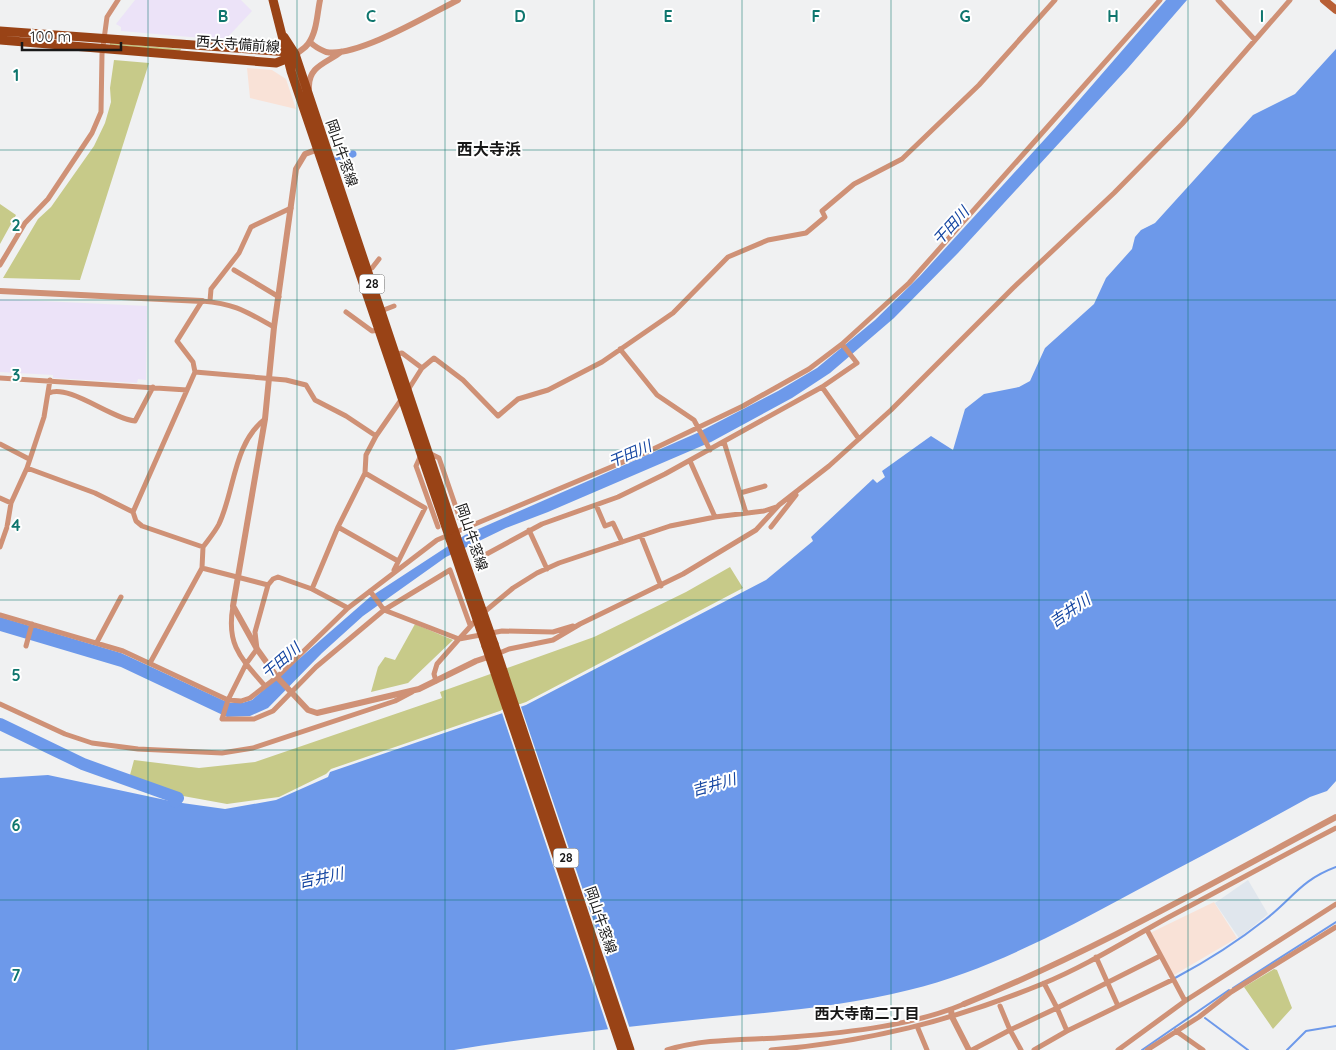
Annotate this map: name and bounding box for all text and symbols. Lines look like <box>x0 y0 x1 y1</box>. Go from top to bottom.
text: B <box>218 6 228 26</box>
text: C <box>366 6 376 26</box>
text: D <box>514 6 526 26</box>
text: E <box>663 6 673 26</box>
text: F <box>812 6 821 26</box>
text: G <box>959 6 971 26</box>
text: H <box>1107 6 1119 26</box>
text: I <box>1260 6 1264 26</box>
scale bar <box>22 20 121 52</box>
text: 100 m <box>30 27 71 46</box>
street label: 西大寺備前線 <box>195 32 281 56</box>
text: 1 <box>13 65 19 85</box>
street label: 岡山牛窓線 <box>322 117 362 189</box>
district label: 西大寺浜 <box>457 139 521 159</box>
water label: 干田川 <box>929 201 974 249</box>
text: 2 <box>11 215 21 235</box>
road number: 28 <box>360 274 384 294</box>
text: 3 <box>12 365 20 385</box>
water label: 干田川 <box>605 435 656 471</box>
street label: 岡山牛窓線 <box>452 501 492 573</box>
text: 4 <box>11 515 21 535</box>
water label: 吉井川 <box>1046 589 1095 631</box>
water label: 干田川 <box>257 637 305 683</box>
text: 5 <box>11 665 21 685</box>
water label: 吉井川 <box>690 769 740 800</box>
text: 6 <box>12 815 21 835</box>
road number: 28 <box>554 848 578 868</box>
water label: 吉井川 <box>297 863 347 891</box>
street label: 岡山牛窓線 <box>581 884 621 956</box>
text: 7 <box>12 965 21 985</box>
district label: 西大寺南二丁目 <box>814 1004 920 1023</box>

